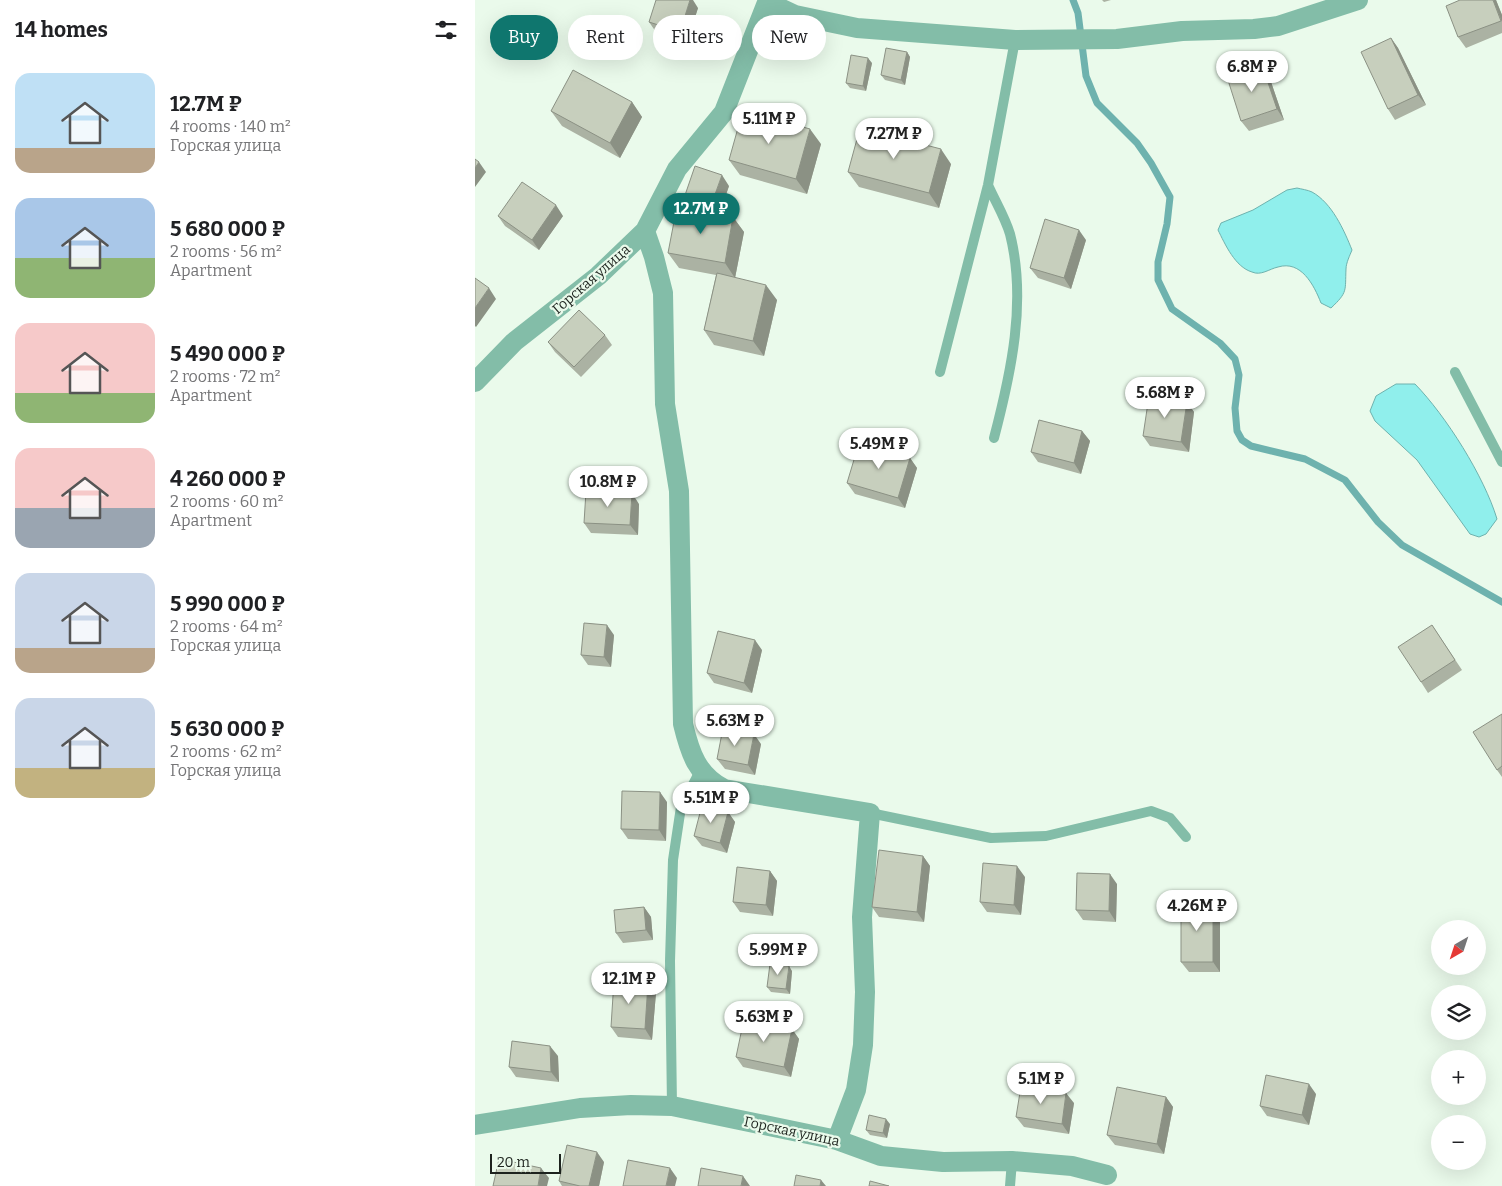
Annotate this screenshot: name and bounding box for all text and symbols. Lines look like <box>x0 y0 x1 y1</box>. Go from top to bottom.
chip: Buy <box>490 15 558 60</box>
chip: Rent <box>568 15 643 60</box>
chip: Filters <box>653 15 742 60</box>
chip: New <box>752 15 826 60</box>
icon: filters <box>432 16 460 44</box>
text: 14 homes <box>15 17 108 43</box>
pin: 6.8M ₽ <box>1211 51 1293 93</box>
text: 6.8M ₽ <box>1227 57 1277 76</box>
text: 12.7M ₽ <box>170 91 242 117</box>
icon: home <box>55 93 115 153</box>
pin: 5.11M ₽ <box>723 102 815 145</box>
text: 5.11M ₽ <box>742 109 796 128</box>
text: 4 rooms · 140 m² <box>170 117 291 136</box>
pin: 7.27M ₽ <box>848 118 940 160</box>
text: 7.27M ₽ <box>866 124 922 143</box>
text: Горская улица <box>170 136 281 155</box>
pin: 12.7M ₽ <box>655 192 747 235</box>
text: 12.7M ₽ <box>674 199 728 218</box>
text: 5 680 000 ₽ <box>170 216 285 242</box>
icon: home <box>55 218 115 278</box>
street label: Горская улица <box>549 241 634 318</box>
text: 2 rooms · 56 m² <box>170 242 282 261</box>
text: Apartment <box>170 261 252 280</box>
text: 5 490 000 ₽ <box>170 341 285 367</box>
icon: home <box>55 343 115 403</box>
text: 2 rooms · 72 m² <box>170 367 280 386</box>
pin: 5.68M ₽ <box>1119 376 1211 419</box>
text: 5.68M ₽ <box>1136 383 1194 402</box>
text: Apartment <box>170 386 252 405</box>
pin: 5.49M ₽ <box>833 428 925 470</box>
text: 5.49M ₽ <box>850 434 908 453</box>
text: 4 260 000 ₽ <box>170 466 286 492</box>
pin: 10.8M ₽ <box>562 466 654 508</box>
icon: home <box>55 468 115 528</box>
text: 10.8M ₽ <box>580 472 636 491</box>
text: 2 rooms · 60 m² <box>170 492 283 511</box>
text: Apartment <box>170 511 252 530</box>
text: 5 990 000 ₽ <box>170 591 285 617</box>
icon: home <box>55 593 115 653</box>
text: 2 rooms · 64 m² <box>170 617 283 636</box>
text: Горская улица <box>170 636 281 655</box>
pin: 5.63M ₽ <box>689 704 781 747</box>
text: 5.63M ₽ <box>706 711 764 730</box>
text: 5 630 000 ₽ <box>170 716 284 742</box>
icon: home <box>55 718 115 778</box>
text: 2 rooms · 62 m² <box>170 742 282 761</box>
text: Горская улица <box>170 761 281 780</box>
pin: 5.51M ₽ <box>665 782 757 824</box>
text: 5.51M ₽ <box>683 788 739 807</box>
pin: 4.26M ₽ <box>1151 890 1243 932</box>
text: 4.26M ₽ <box>1167 896 1227 915</box>
north arrow <box>1431 920 1486 975</box>
map controls <box>1431 920 1486 1170</box>
pin: 5.99M ₽ <box>732 934 824 976</box>
text: 5.99M ₽ <box>749 940 807 959</box>
pin: 12.1M ₽ <box>583 962 675 1005</box>
text: 12.1M ₽ <box>602 969 656 988</box>
button: layers <box>1431 985 1486 1040</box>
pin: 5.63M ₽ <box>718 1000 810 1043</box>
text: 5.63M ₽ <box>735 1007 793 1026</box>
button: + <box>1431 1050 1486 1105</box>
pin: 5.1M ₽ <box>1000 1062 1082 1105</box>
text: 5.1M ₽ <box>1018 1069 1064 1088</box>
street label: Горская улица <box>742 1113 842 1150</box>
button: − <box>1431 1115 1486 1170</box>
scale bar <box>490 1151 561 1174</box>
text: 20 m <box>497 1154 530 1171</box>

